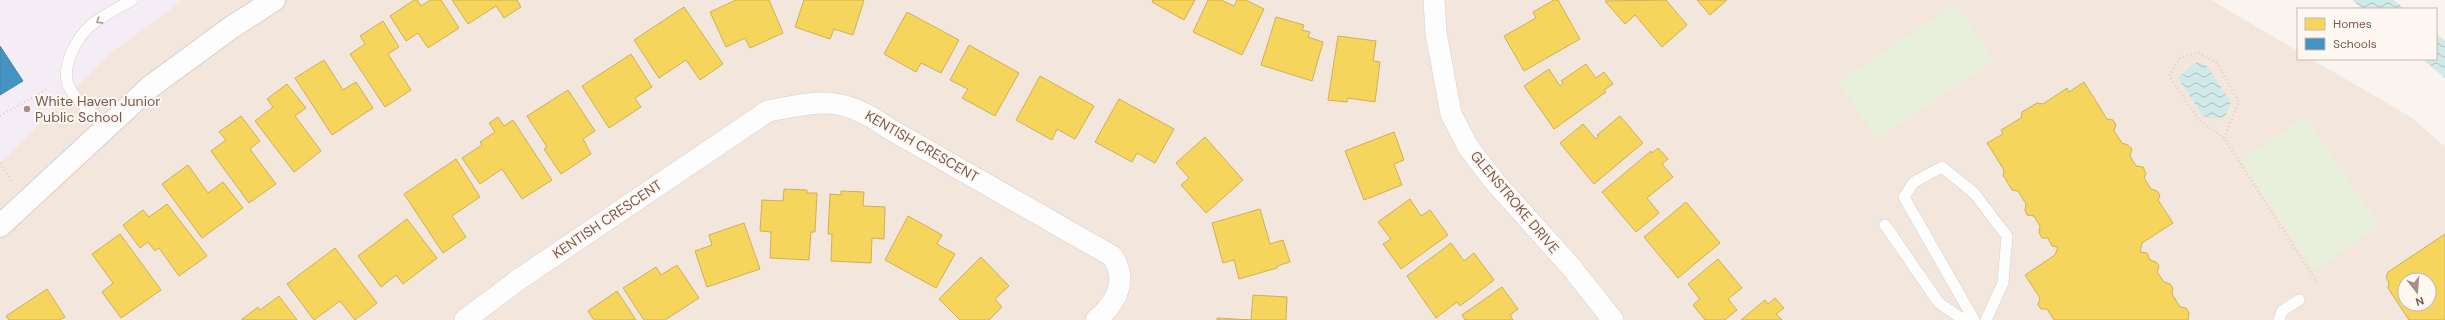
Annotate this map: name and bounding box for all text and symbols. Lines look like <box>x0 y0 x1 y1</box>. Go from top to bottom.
legend <box>2297 8 2437 60</box>
one-way arrow <box>96 16 103 24</box>
text: Homes <box>2333 16 2372 32</box>
text: Schools <box>2333 36 2377 52</box>
place label: White Haven Junior Public School <box>35 92 160 126</box>
marker: White Haven Junior Public School <box>22 104 32 114</box>
street label: KENTISH CRESCENT <box>862 106 982 186</box>
street label: GLENSTROKE DRIVE <box>1467 147 1563 257</box>
street label: KENTISH CRESCENT <box>549 176 665 262</box>
north arrow <box>2397 272 2437 312</box>
text: N <box>2414 294 2426 309</box>

